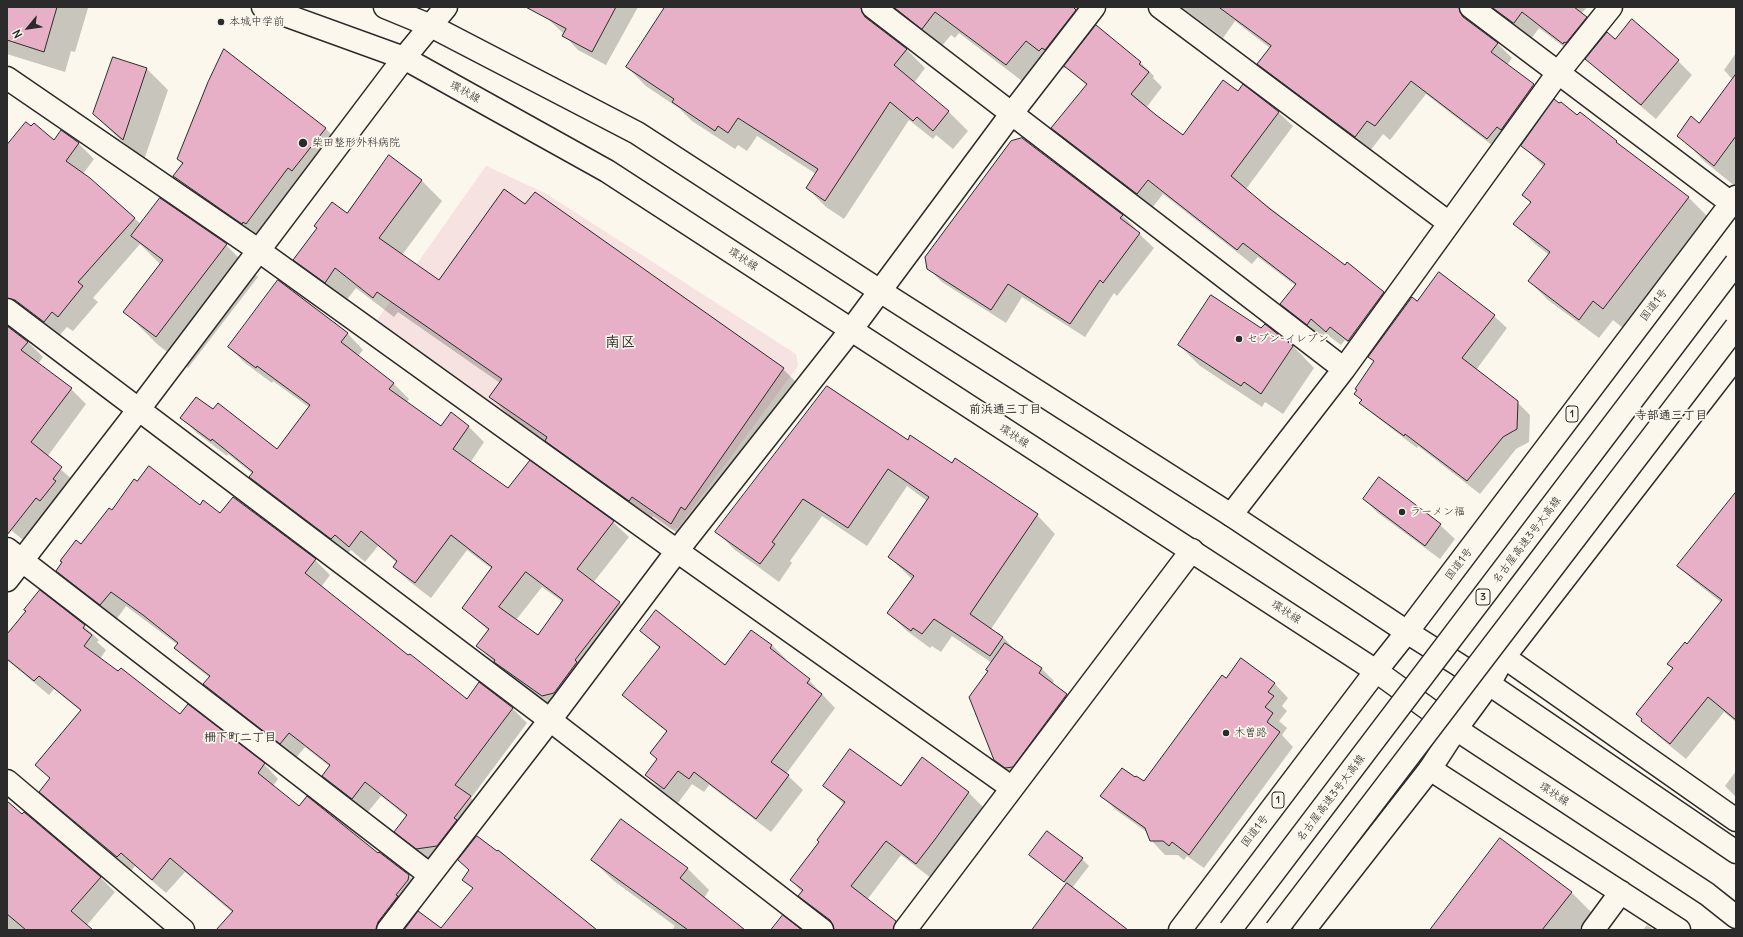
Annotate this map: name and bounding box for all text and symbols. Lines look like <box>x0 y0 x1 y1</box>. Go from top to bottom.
north arrow <box>8 8 48 48</box>
place label: 本城中学前 <box>229 15 284 29</box>
marker: 本城中学前 <box>216 17 226 27</box>
text: N <box>10 27 25 41</box>
street label: 環状線 <box>447 78 483 106</box>
place label: 柴田整形外科病院 <box>312 136 400 150</box>
marker: 柴田整形外科病院 <box>297 137 309 149</box>
street label: 環状線 <box>726 244 760 274</box>
street label: 国道1号 <box>1637 286 1671 324</box>
place label: セブン-イレブン <box>1247 332 1329 346</box>
district label: 南区 <box>605 334 635 352</box>
marker: セブン-イレブン <box>1234 334 1244 344</box>
district label: 前浜通三丁目 <box>969 403 1041 417</box>
road number: 1 <box>1566 406 1578 422</box>
district label: 寺部通三丁目 <box>1635 409 1707 423</box>
street label: 環状線 <box>997 421 1031 451</box>
street label: 名古屋高速3号大高線 <box>1490 494 1564 586</box>
place label: ラーメン福 <box>1410 505 1465 519</box>
marker: ラーメン福 <box>1397 507 1407 517</box>
street label: 国道1号 <box>1442 545 1476 583</box>
road number: 3 <box>1476 589 1490 605</box>
street label: 環状線 <box>1269 597 1303 627</box>
place label: 木曽路 <box>1234 726 1267 740</box>
marker: 木曽路 <box>1221 728 1231 738</box>
district label: 柵下町二丁目 <box>204 731 276 745</box>
street label: 名古屋高速3号大高線 <box>1294 752 1368 844</box>
street label: 環状線 <box>1537 779 1571 809</box>
road number: 1 <box>1272 792 1284 808</box>
street label: 国道1号 <box>1238 812 1272 850</box>

